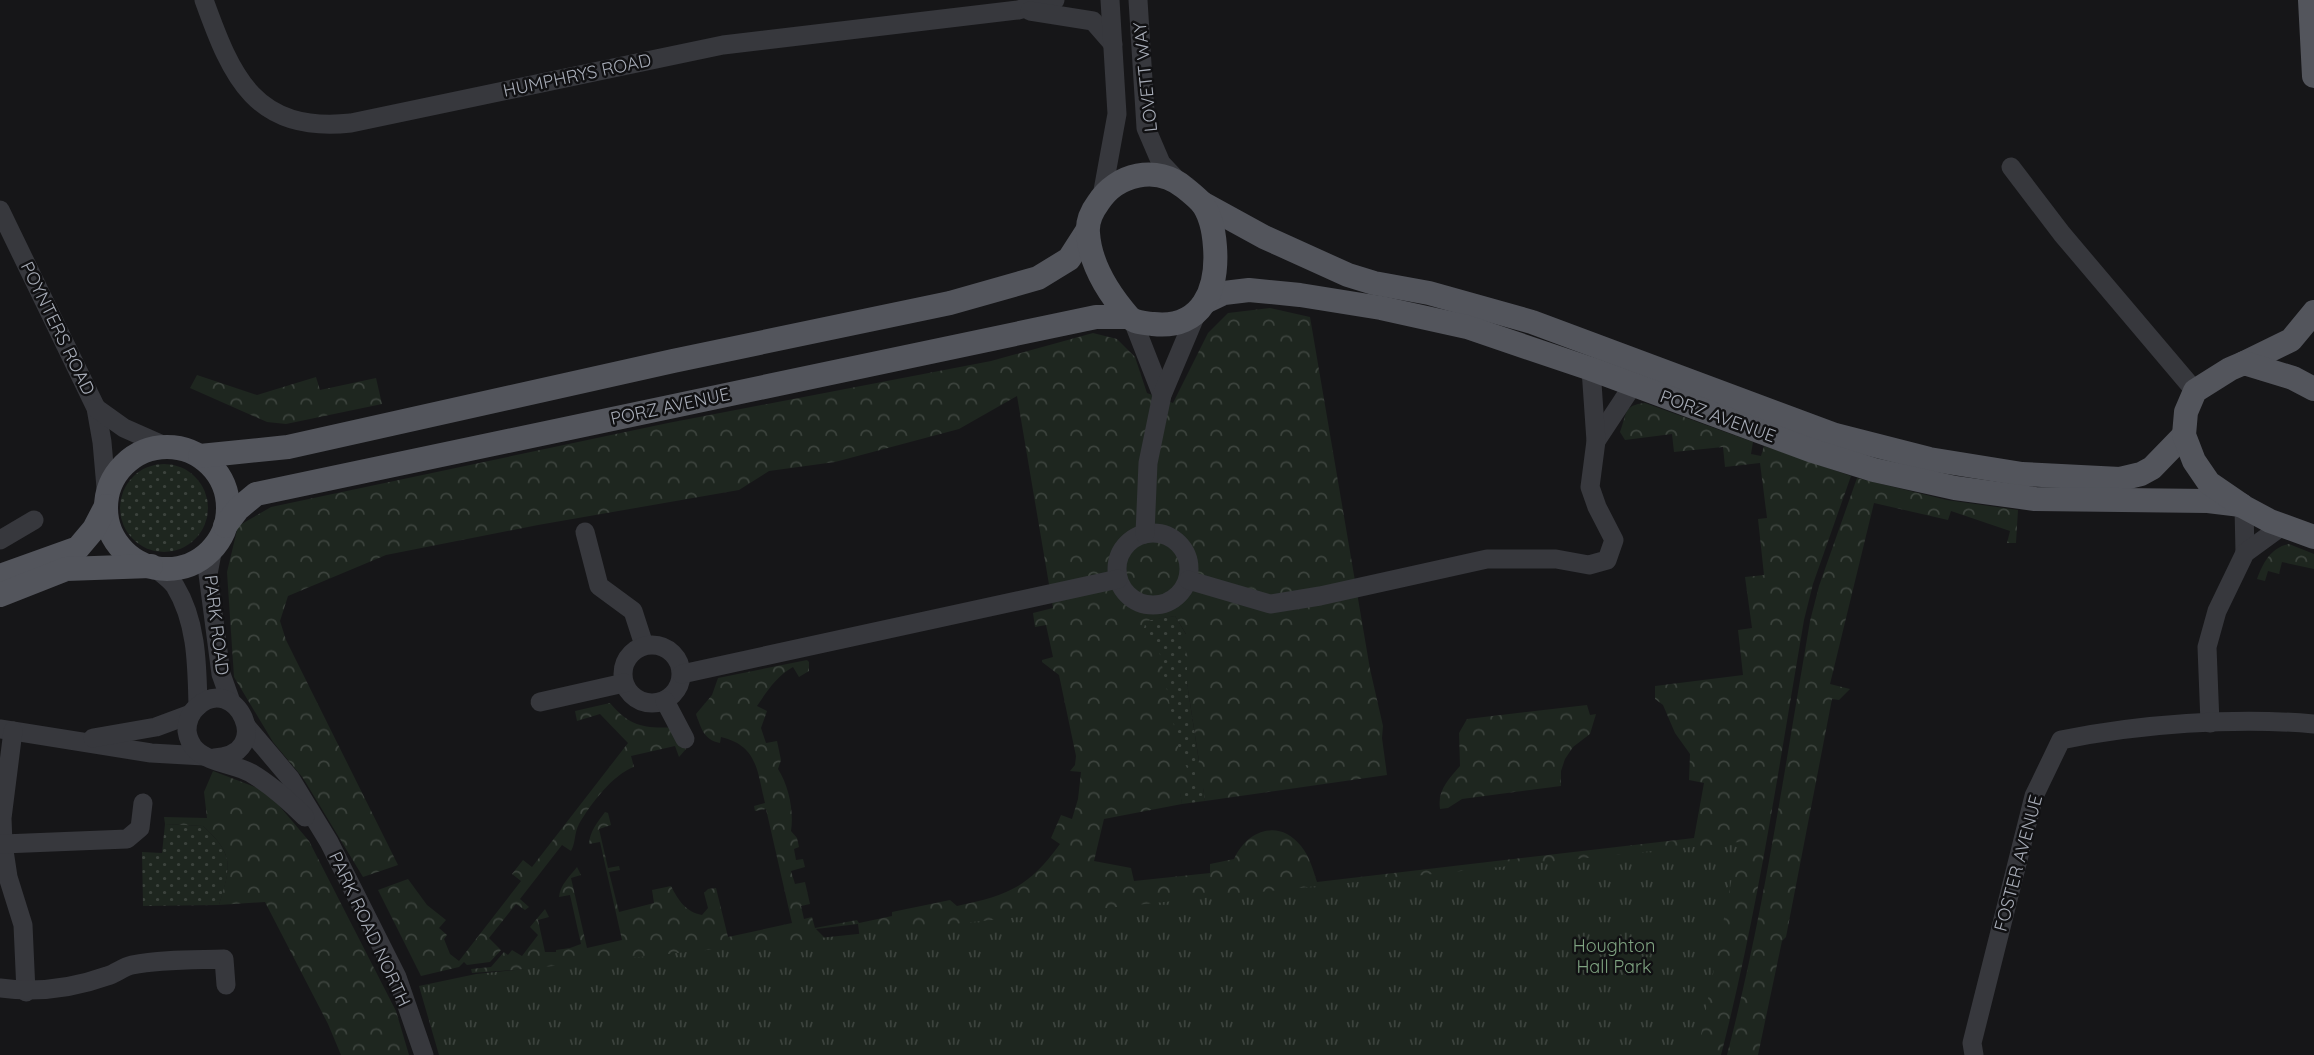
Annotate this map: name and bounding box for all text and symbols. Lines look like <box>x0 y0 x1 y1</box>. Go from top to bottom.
street label: LOVETT WAY <box>1128 21 1162 133</box>
street label: HUMPHRYS ROAD <box>501 48 653 102</box>
street label: POYNTERS ROAD <box>16 258 100 399</box>
street label: PORZ AVENUE <box>608 382 732 430</box>
street label: PORZ AVENUE <box>1657 384 1779 448</box>
street label: PARK ROAD <box>199 573 235 677</box>
street label: FOSTER AVENUE <box>1989 792 2047 934</box>
street label: PARK ROAD NORTH <box>324 848 416 1010</box>
park label: Houghton Hall Park <box>1573 934 1655 978</box>

